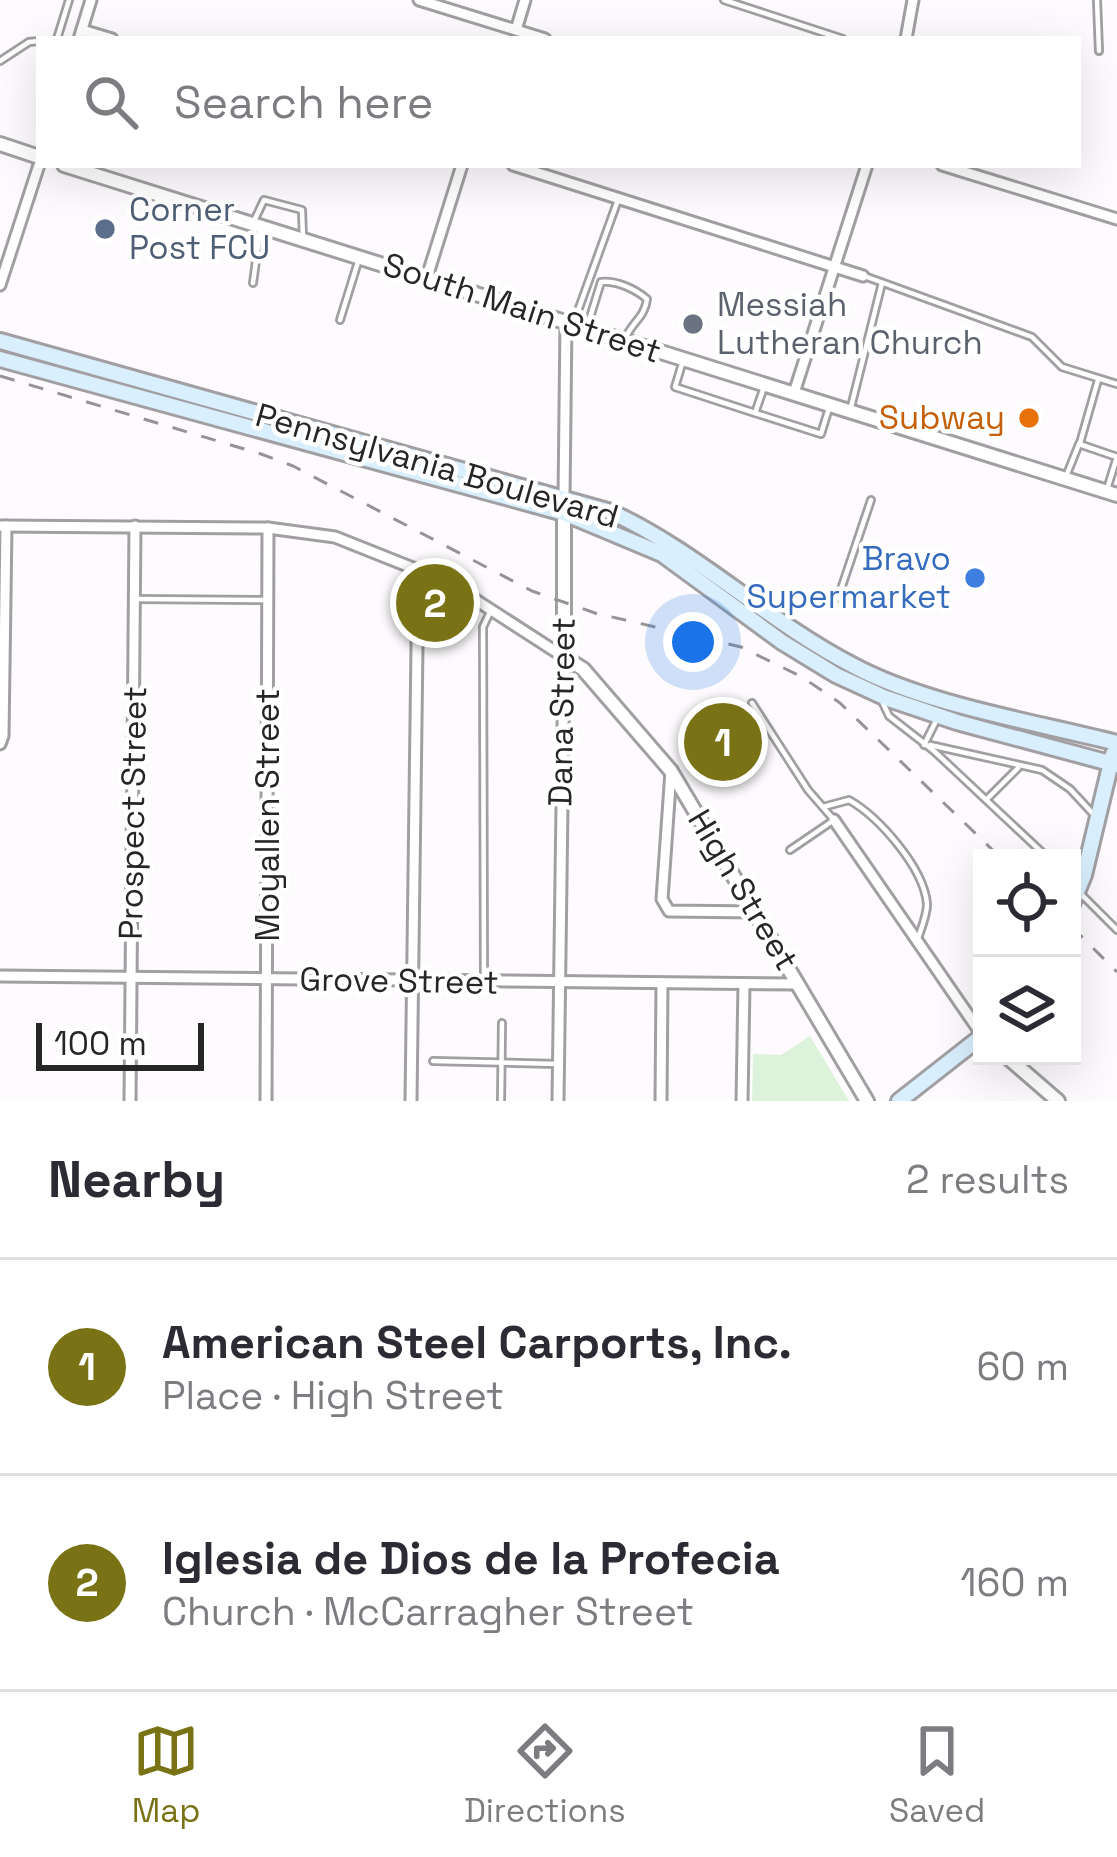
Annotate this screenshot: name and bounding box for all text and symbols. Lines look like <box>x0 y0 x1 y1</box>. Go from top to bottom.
search box <box>36 36 1081 168</box>
icon: search <box>78 69 144 135</box>
text: Search here <box>174 74 433 131</box>
place label: Corner Post FCU <box>129 189 270 269</box>
marker: Corner Post FCU <box>92 216 118 242</box>
street label: South Main Street <box>378 243 666 373</box>
place label: Messiah Lutheran Church <box>717 284 983 364</box>
marker: Messiah Lutheran Church <box>680 311 706 337</box>
street label: Pennsylvania Boulevard <box>251 394 623 538</box>
place label: Subway <box>879 397 1005 439</box>
marker: Subway <box>1016 405 1042 431</box>
place label: Bravo Supermarket <box>747 538 951 618</box>
pin: 2 <box>396 558 474 648</box>
marker: Bravo Supermarket <box>962 565 988 591</box>
your location <box>663 612 723 672</box>
street label: Dana Street <box>539 617 585 807</box>
street label: Prospect Street <box>110 686 156 940</box>
street label: Moyallen Street <box>247 688 289 942</box>
pin: 1 <box>684 697 762 787</box>
street label: High Street <box>679 802 807 978</box>
map controls <box>973 849 1081 1065</box>
button: locate <box>973 849 1081 957</box>
button: layers <box>973 957 1081 1065</box>
street label: Grove Street <box>299 958 499 1004</box>
scale bar <box>36 1017 204 1070</box>
text: 100 m <box>54 1023 147 1065</box>
text: Nearby <box>48 1147 225 1212</box>
text: 2 results <box>906 1155 1069 1204</box>
text: American Steel Carports, Inc. <box>162 1314 792 1371</box>
text: 1 <box>78 1342 96 1391</box>
text: 60 m <box>977 1342 1069 1391</box>
text: Place · High Street <box>162 1371 504 1420</box>
text: Iglesia de Dios de la Profecia <box>162 1530 780 1587</box>
text: 2 <box>75 1558 99 1607</box>
text: 160 m <box>960 1558 1069 1607</box>
text: Church · McCarragher Street <box>162 1587 694 1636</box>
tab: Map <box>132 1718 200 1832</box>
tab: Directions <box>464 1718 626 1832</box>
tab: Saved <box>889 1718 985 1832</box>

